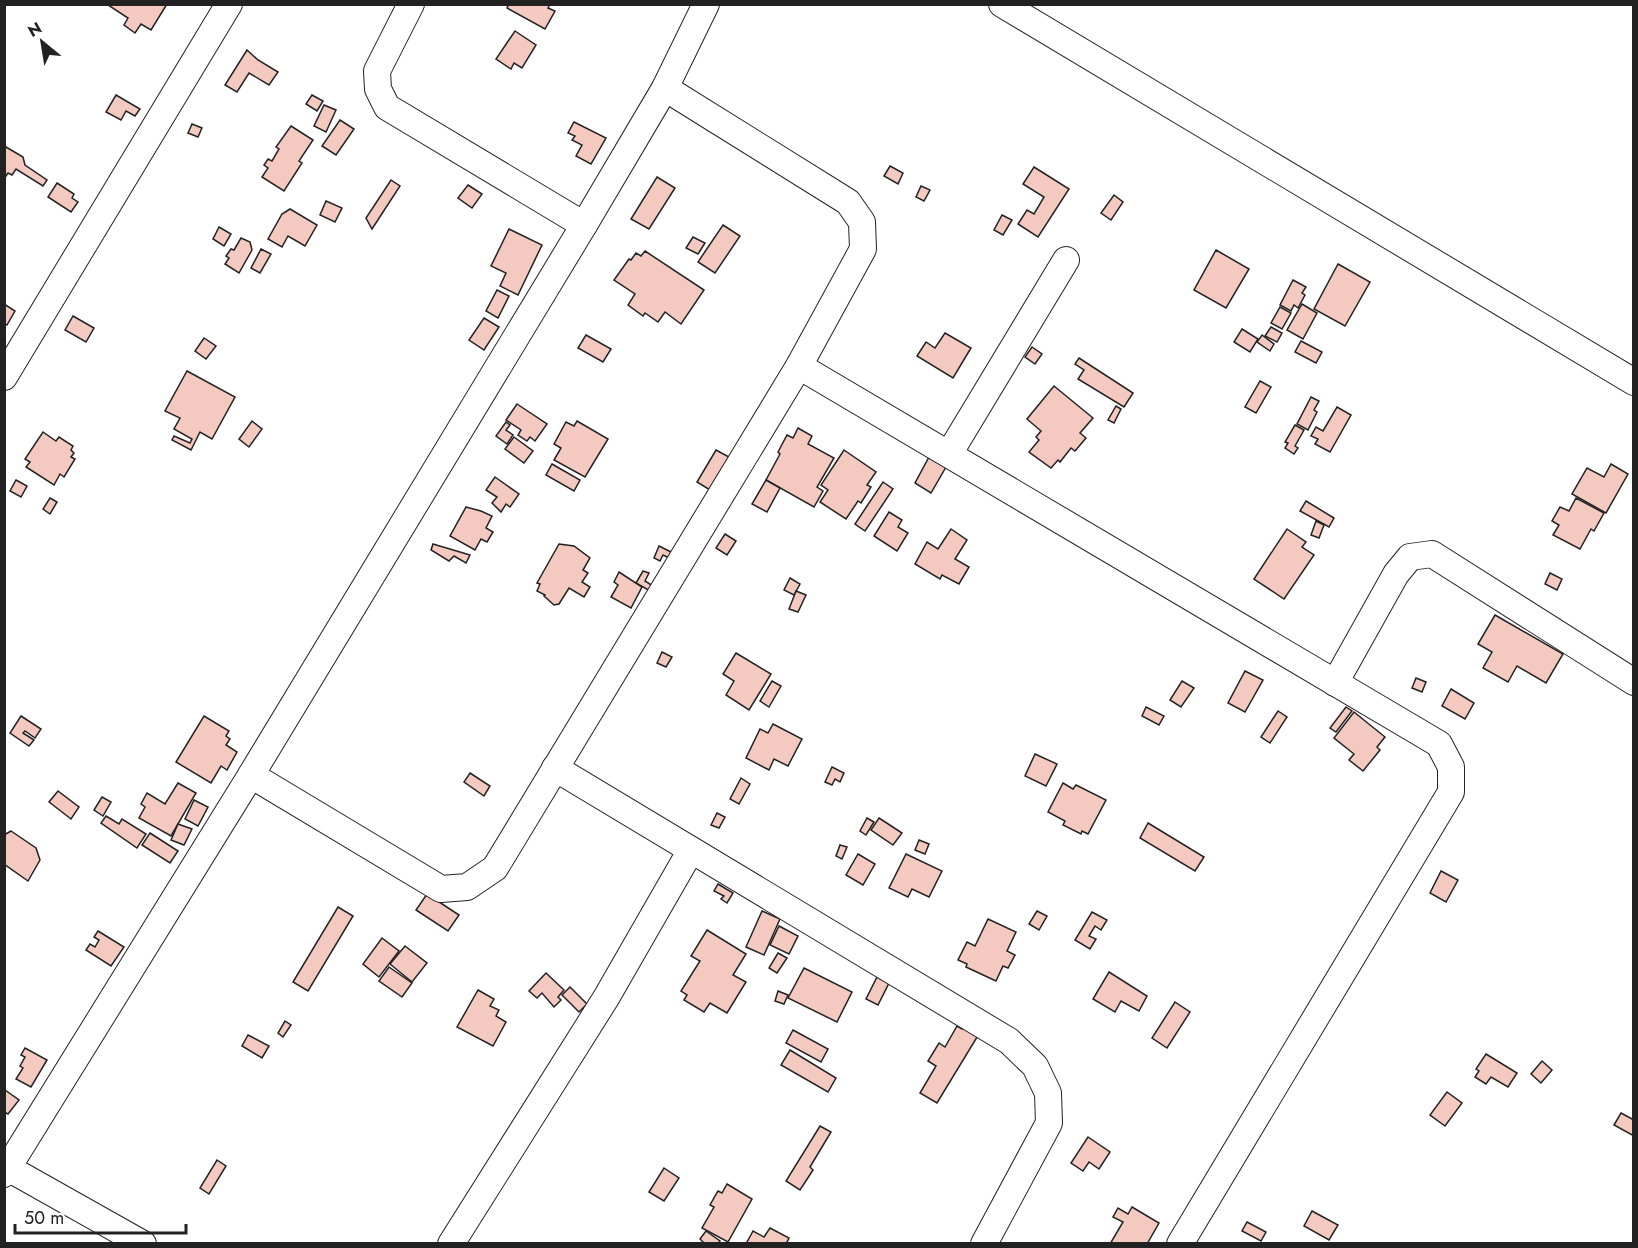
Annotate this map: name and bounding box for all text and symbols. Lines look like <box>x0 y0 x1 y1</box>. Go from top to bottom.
north arrow <box>12 12 72 72</box>
text: N <box>23 16 46 43</box>
scale bar <box>15 1197 186 1235</box>
text: 50 m <box>24 1205 64 1231</box>

